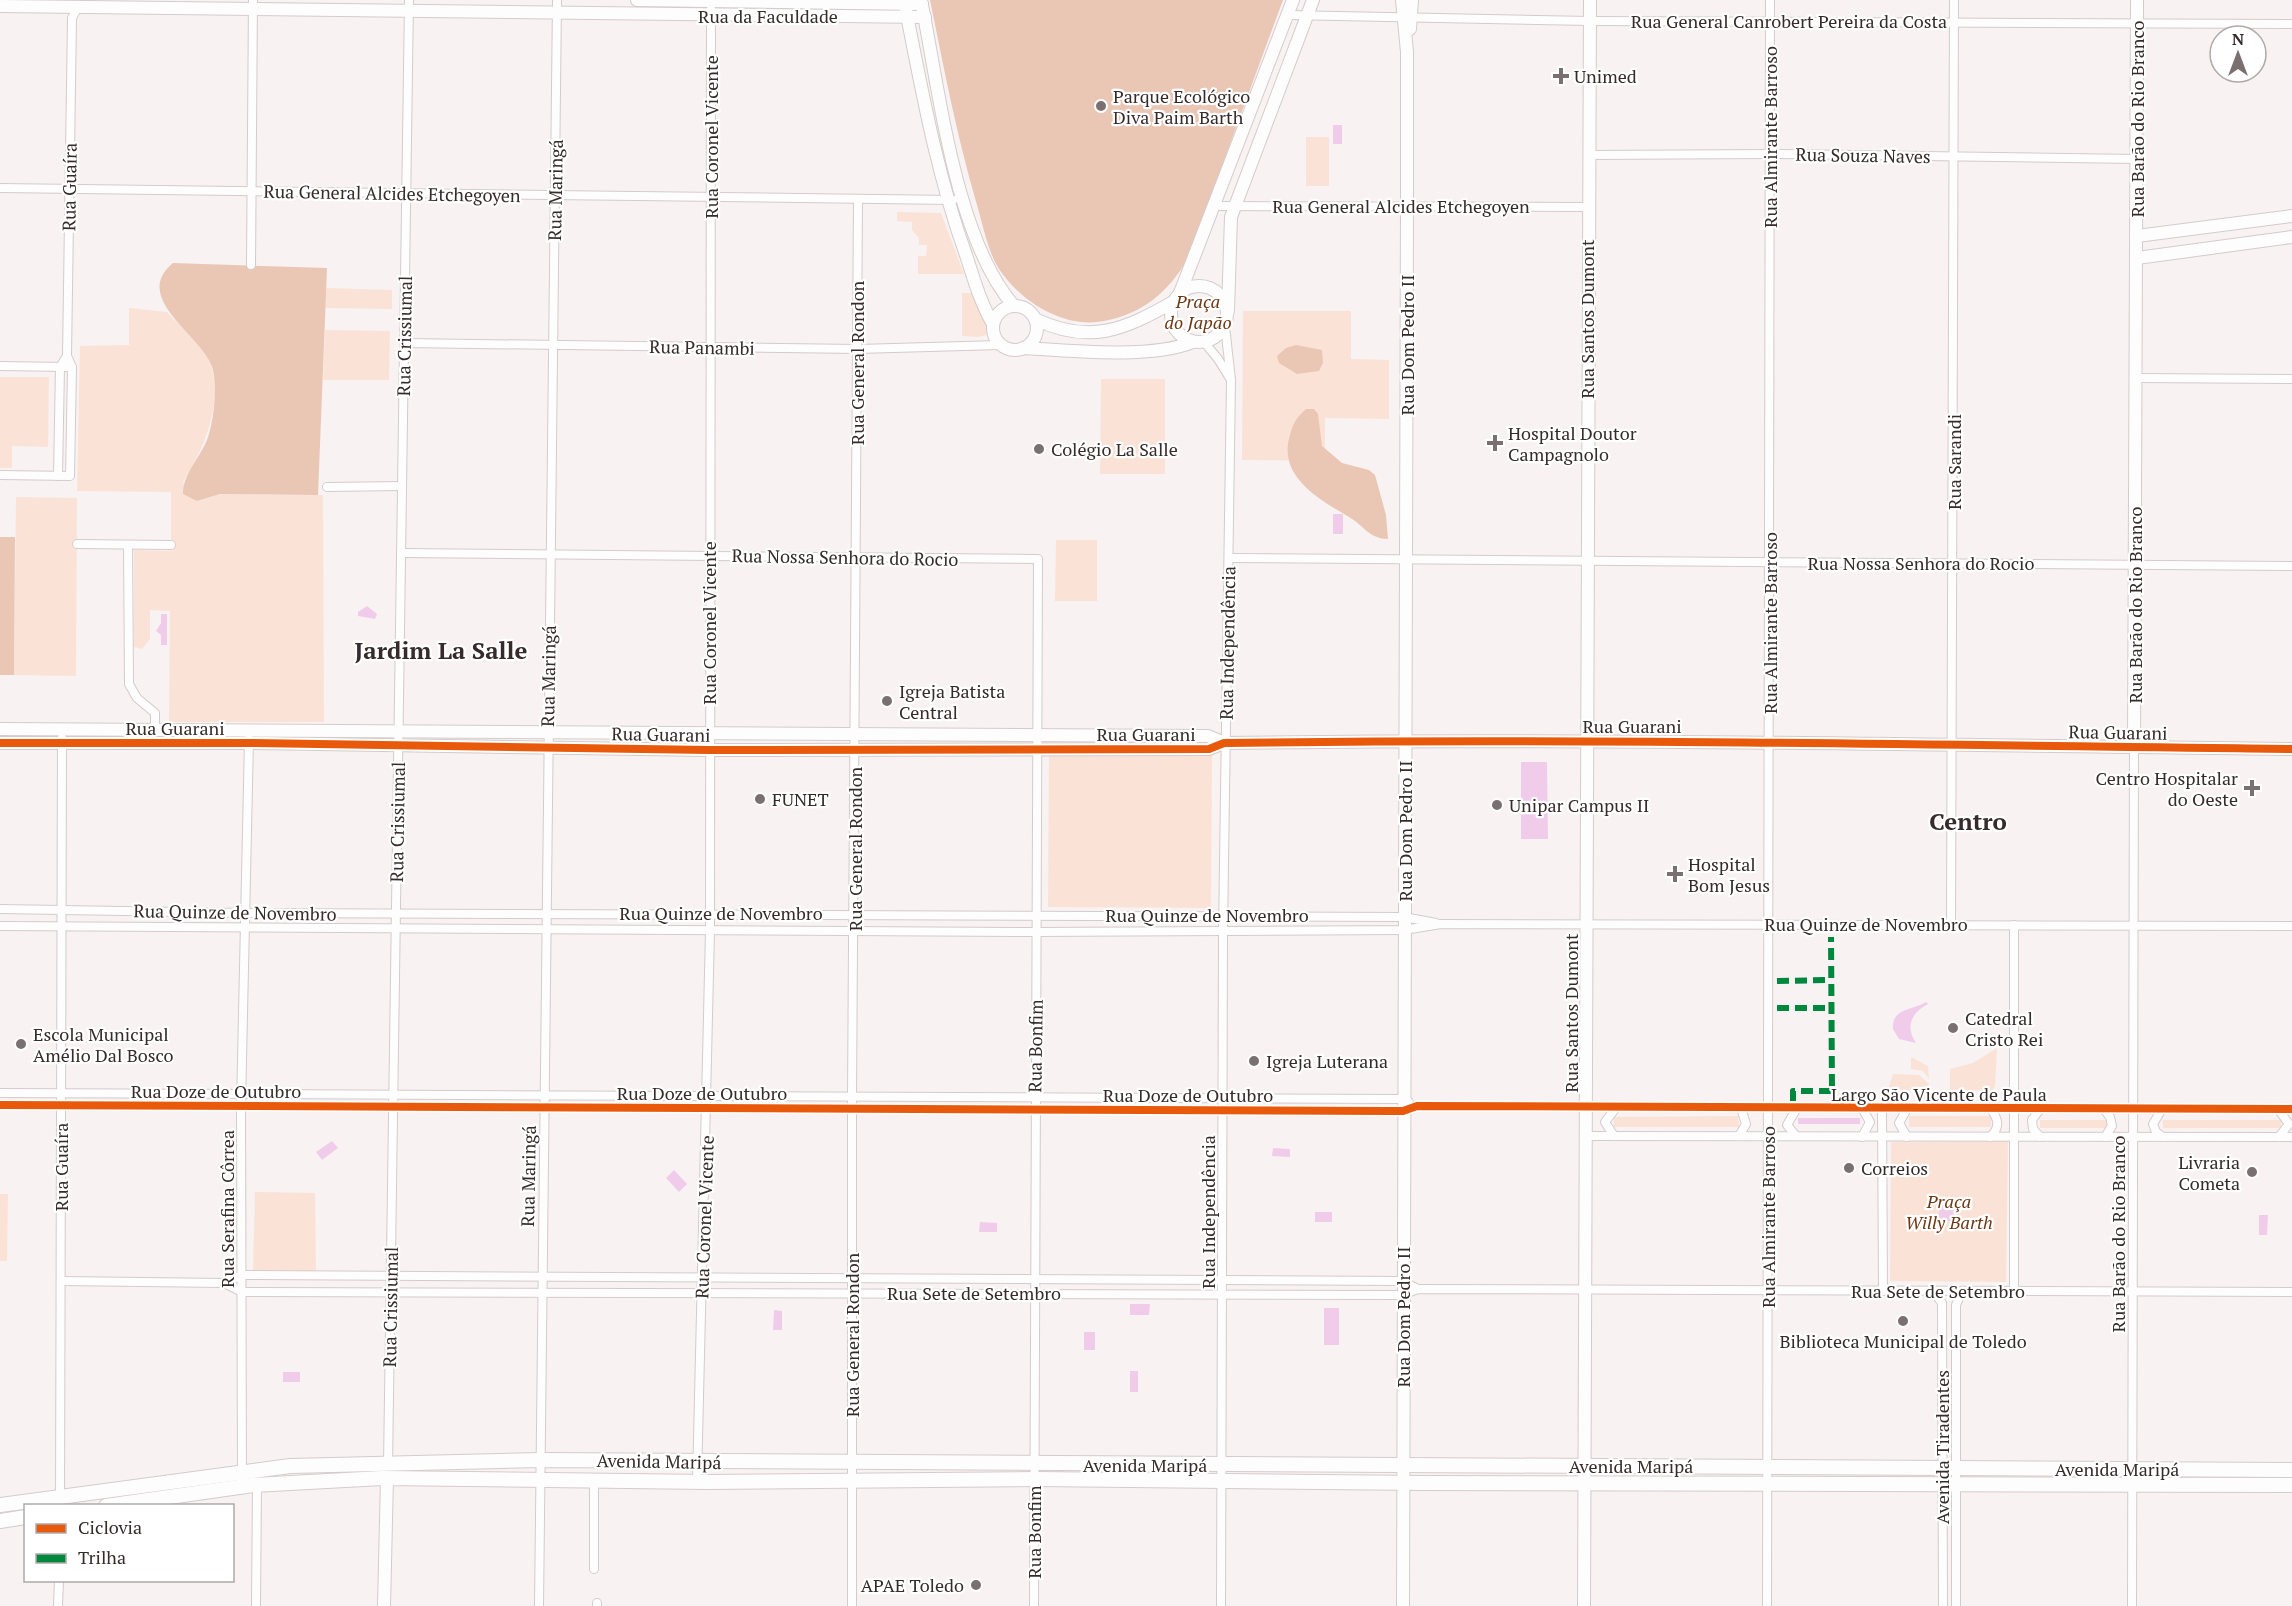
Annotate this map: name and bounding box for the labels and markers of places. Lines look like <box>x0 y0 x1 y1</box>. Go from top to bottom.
place label: Unimed <box>1574 64 1637 88</box>
marker: Unimed <box>1552 67 1570 85</box>
place label: Parque Ecológico Diva Paim Barth <box>1113 84 1250 129</box>
marker: Parque Ecológico Diva Paim Barth <box>1094 99 1108 113</box>
place label: Hospital Doutor Campagnolo <box>1508 421 1637 466</box>
marker: Hospital Doutor Campagnolo <box>1486 434 1504 452</box>
place label: Colégio La Salle <box>1051 437 1178 461</box>
marker: Colégio La Salle <box>1032 442 1046 456</box>
place label: Igreja Batista Central <box>899 679 1005 724</box>
marker: Igreja Batista Central <box>880 694 894 708</box>
place label: Centro Hospitalar do Oeste <box>2096 766 2238 811</box>
marker: Centro Hospitalar do Oeste <box>2243 779 2261 797</box>
place label: FUNET <box>772 787 829 811</box>
marker: FUNET <box>753 792 767 806</box>
place label: Unipar Campus II <box>1509 793 1649 817</box>
marker: Unipar Campus II <box>1490 798 1504 812</box>
place label: Hospital Bom Jesus <box>1688 852 1770 897</box>
marker: Hospital Bom Jesus <box>1666 865 1684 883</box>
place label: Catedral Cristo Rei <box>1965 1006 2043 1051</box>
marker: Catedral Cristo Rei <box>1946 1021 1960 1035</box>
place label: Escola Municipal Amélio Dal Bosco <box>33 1022 174 1067</box>
marker: Escola Municipal Amélio Dal Bosco <box>14 1037 28 1051</box>
place label: Igreja Luterana <box>1266 1049 1388 1073</box>
marker: Igreja Luterana <box>1247 1054 1261 1068</box>
place label: Livraria Cometa <box>2178 1150 2240 1195</box>
place label: Correios <box>1861 1156 1928 1180</box>
marker: Correios <box>1842 1161 1856 1175</box>
marker: Livraria Cometa <box>2245 1165 2259 1179</box>
marker: Biblioteca Municipal de Toledo <box>1896 1314 1910 1328</box>
place label: Biblioteca Municipal de Toledo <box>1779 1329 2027 1353</box>
place label: APAE Toledo <box>861 1573 964 1597</box>
marker: APAE Toledo <box>969 1578 983 1592</box>

